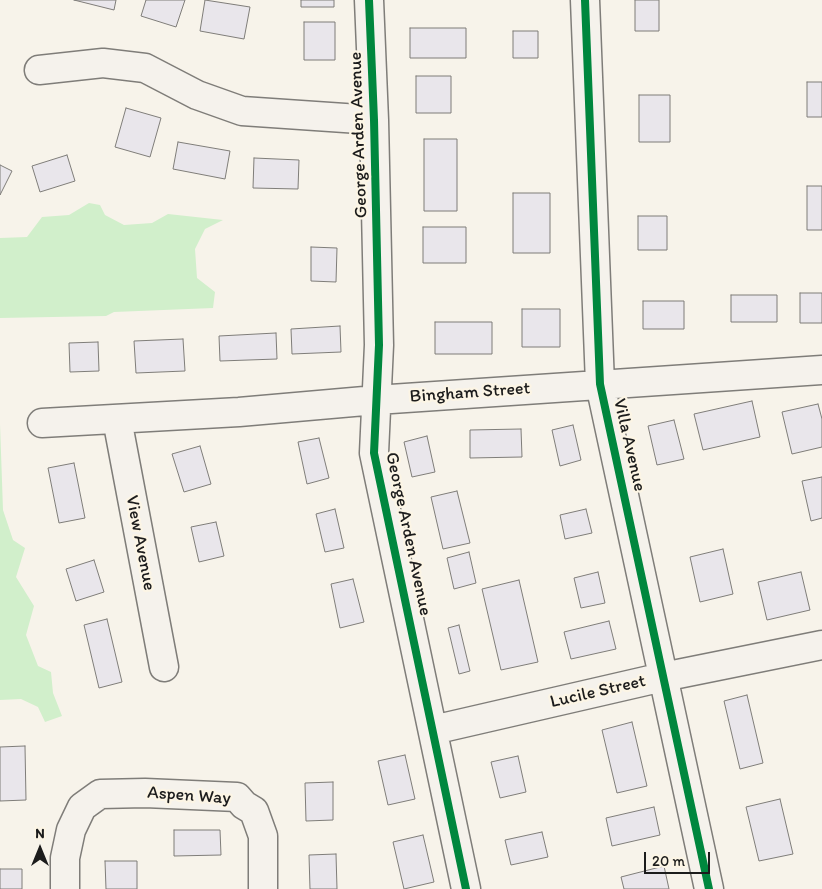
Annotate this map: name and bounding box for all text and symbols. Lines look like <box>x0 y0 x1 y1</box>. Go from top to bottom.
street label: George Arden Avenue <box>345 51 373 219</box>
street label: Bingham Street <box>409 378 531 408</box>
street label: Villa Avenue <box>608 396 650 494</box>
street label: George Arden Avenue <box>380 450 436 618</box>
street label: View Avenue <box>120 494 160 592</box>
street label: Lucile Street <box>548 671 648 713</box>
street label: Aspen Way <box>147 782 231 810</box>
north arrow <box>15 824 65 874</box>
text: N <box>35 825 45 842</box>
scale bar <box>647 842 713 874</box>
text: 20 m <box>652 852 685 870</box>

